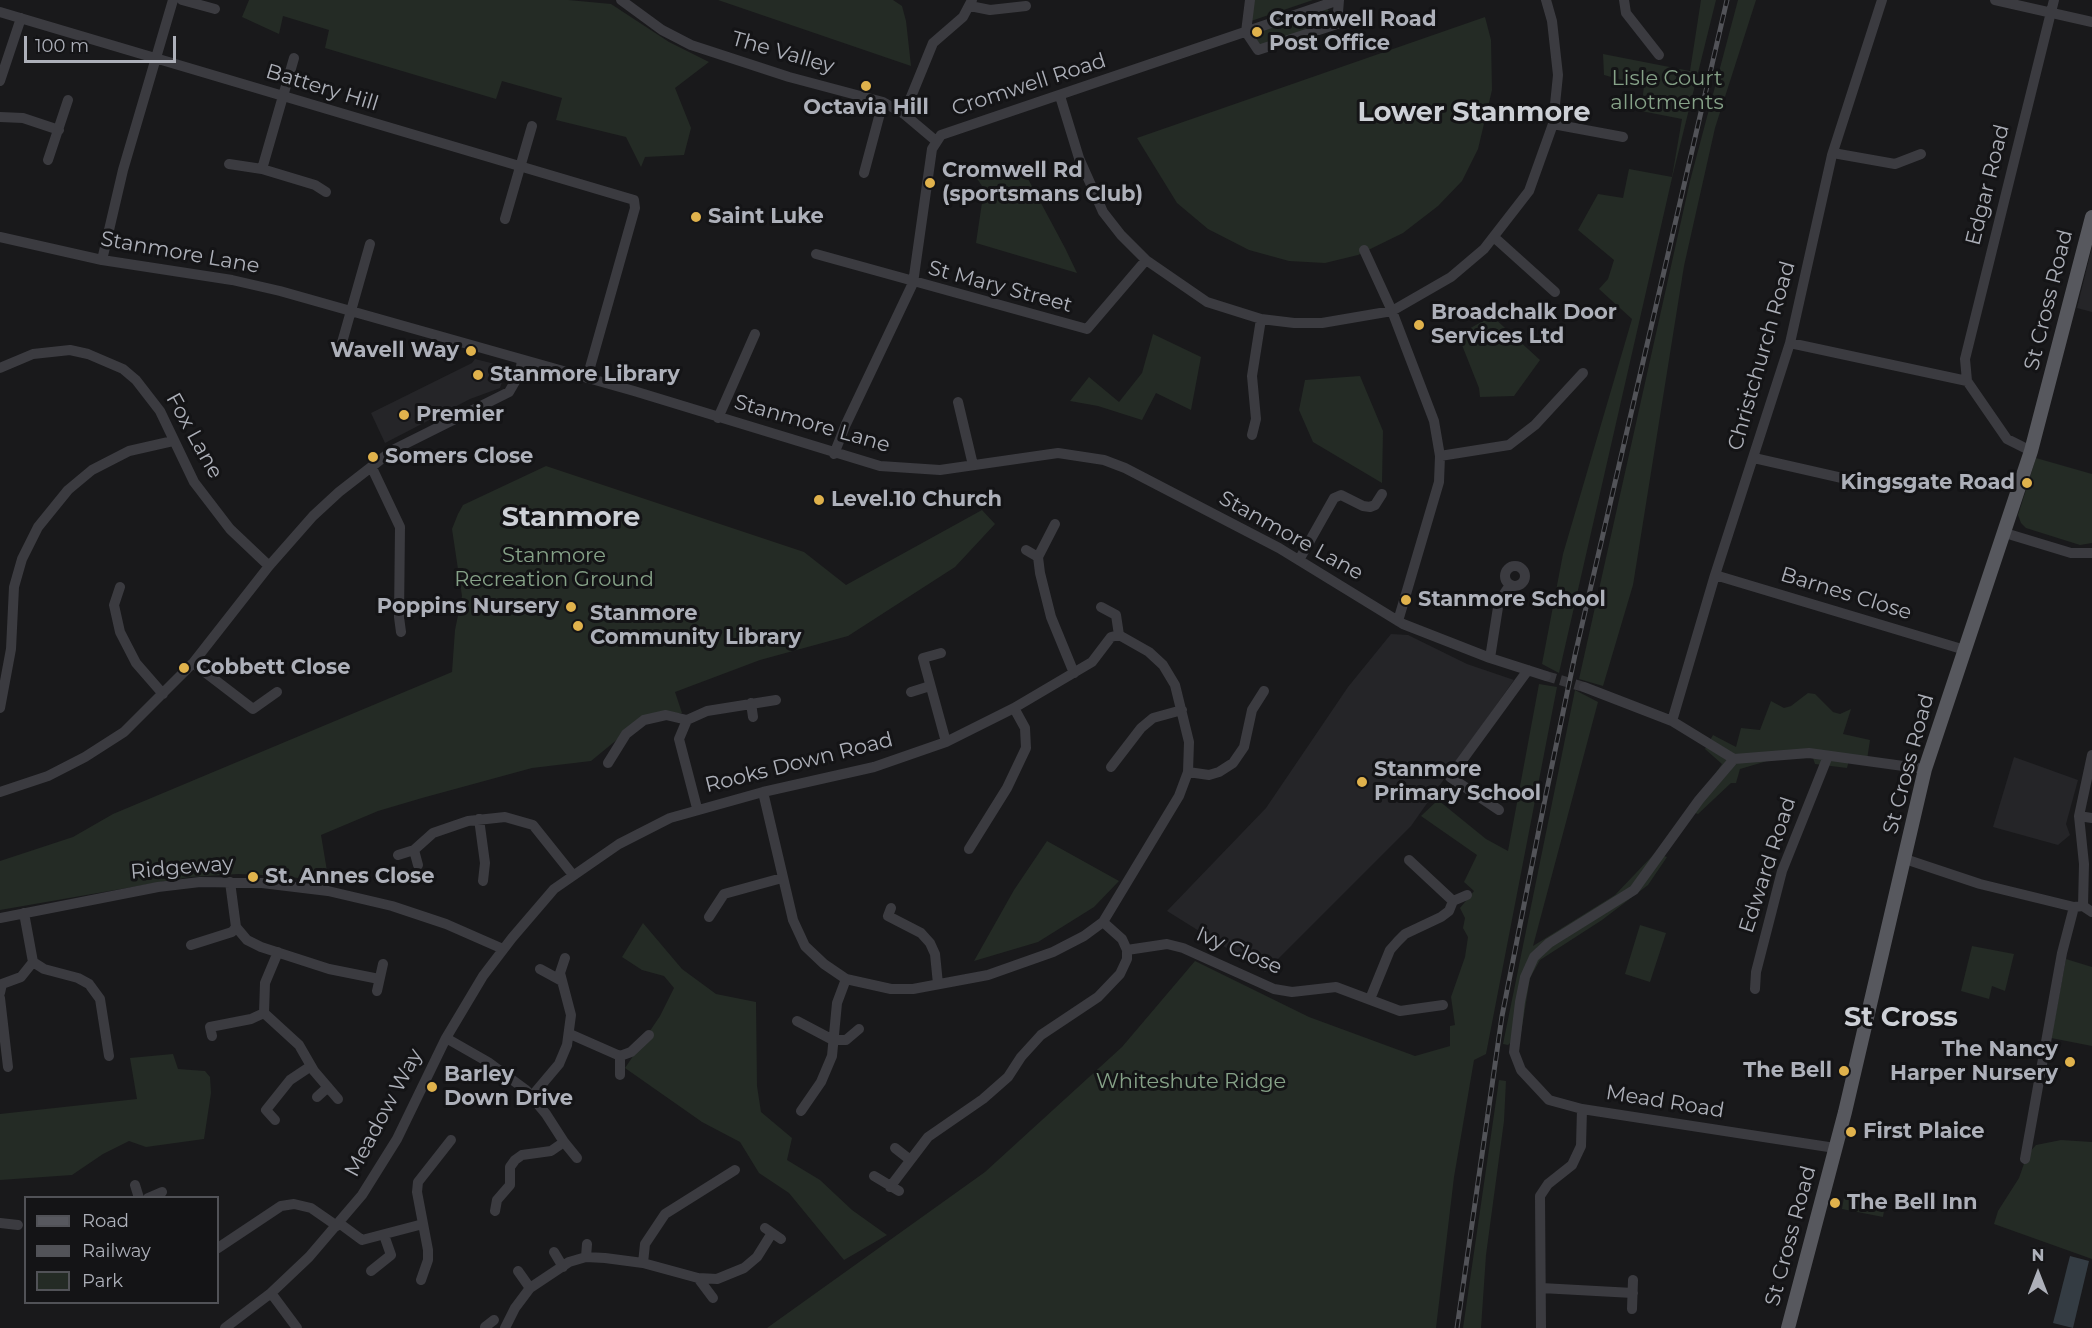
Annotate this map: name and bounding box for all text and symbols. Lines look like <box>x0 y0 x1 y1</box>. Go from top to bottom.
place label: Cromwell Road Post Office <box>1269 7 1436 57</box>
scale bar <box>27 24 178 62</box>
marker: Cromwell Road Post Office <box>1250 25 1264 39</box>
street label: The Valley <box>729 26 837 80</box>
text: 100 m <box>35 35 89 57</box>
street label: Cromwell Road <box>949 48 1109 122</box>
street label: Battery Hill <box>263 59 381 117</box>
park label: Lisle Court allotments <box>1610 66 1724 116</box>
marker: Octavia Hill <box>859 79 873 93</box>
place label: Octavia Hill <box>803 95 929 121</box>
district label: Lower Stanmore <box>1357 97 1591 129</box>
street label: Edgar Road <box>1961 122 2015 248</box>
place label: Cromwell Rd (sportsmans Club) <box>942 158 1143 208</box>
marker: Cromwell Rd (sportsmans Club) <box>923 176 937 190</box>
place label: Saint Luke <box>708 204 824 230</box>
marker: Saint Luke <box>689 210 703 224</box>
street label: Stanmore Lane <box>99 227 261 279</box>
street label: St Cross Road <box>2019 227 2079 373</box>
street label: St Mary Street <box>925 256 1075 318</box>
street label: Christchurch Road <box>1723 258 1801 454</box>
place label: Broadchalk Door Services Ltd <box>1431 300 1617 350</box>
marker: Broadchalk Door Services Ltd <box>1412 318 1426 332</box>
place label: Wavell Way <box>330 338 459 364</box>
marker: Wavell Way <box>464 344 478 358</box>
place label: Stanmore Library <box>490 362 680 388</box>
marker: Stanmore Library <box>471 368 485 382</box>
street label: Fox Lane <box>160 389 228 483</box>
street label: Stanmore Lane <box>731 390 893 458</box>
place label: Premier <box>416 402 504 428</box>
marker: Premier <box>397 408 411 422</box>
place label: Somers Close <box>385 444 533 470</box>
marker: Somers Close <box>366 450 380 464</box>
place label: Kingsgate Road <box>1840 470 2015 496</box>
marker: Kingsgate Road <box>2020 476 2034 490</box>
street label: Stanmore Lane <box>1214 486 1368 586</box>
place label: Level.10 Church <box>831 487 1002 513</box>
marker: Level.10 Church <box>812 493 826 507</box>
district label: Stanmore <box>502 502 640 534</box>
park label: Stanmore Recreation Ground <box>454 543 654 593</box>
street label: Barnes Close <box>1777 562 1915 626</box>
place label: Stanmore School <box>1418 587 1606 613</box>
marker: Stanmore School <box>1399 593 1413 607</box>
place label: Poppins Nursery <box>377 594 559 620</box>
marker: Poppins Nursery <box>564 600 578 614</box>
place label: Stanmore Community Library <box>590 601 801 651</box>
marker: Stanmore Community Library <box>571 619 585 633</box>
place label: Cobbett Close <box>196 655 350 681</box>
marker: Cobbett Close <box>177 661 191 675</box>
street label: St Cross Road <box>1878 691 1940 837</box>
street label: Rooks Down Road <box>702 727 896 799</box>
place label: Stanmore Primary School <box>1374 757 1541 807</box>
marker: Stanmore Primary School <box>1355 775 1369 789</box>
street label: Edward Road <box>1734 794 1802 936</box>
street label: Ridgeway <box>129 851 235 885</box>
place label: St. Annes Close <box>265 864 434 890</box>
marker: St. Annes Close <box>246 870 260 884</box>
street label: Ivy Close <box>1192 922 1286 980</box>
district label: St Cross <box>1844 1002 1958 1034</box>
place label: The Nancy Harper Nursery <box>1890 1037 2058 1087</box>
street label: Meadow Way <box>340 1045 428 1181</box>
marker: The Nancy Harper Nursery <box>2063 1055 2077 1069</box>
place label: The Bell <box>1743 1058 1832 1084</box>
place label: Barley Down Drive <box>444 1062 573 1112</box>
marker: The Bell <box>1837 1064 1851 1078</box>
park label: Whiteshute Ridge <box>1096 1069 1286 1095</box>
marker: Barley Down Drive <box>425 1080 439 1094</box>
street label: Mead Road <box>1604 1080 1726 1124</box>
place label: First Plaice <box>1863 1119 1985 1145</box>
marker: First Plaice <box>1844 1125 1858 1139</box>
street label: St Cross Road <box>1760 1163 1822 1309</box>
place label: The Bell Inn <box>1847 1190 1978 1216</box>
legend <box>24 1196 219 1304</box>
marker: The Bell Inn <box>1828 1196 1842 1210</box>
text: Road <box>82 1210 129 1232</box>
text: Railway <box>82 1240 151 1262</box>
north arrow <box>2008 1244 2068 1304</box>
text: N <box>2032 1246 2044 1265</box>
text: Park <box>82 1270 123 1292</box>

